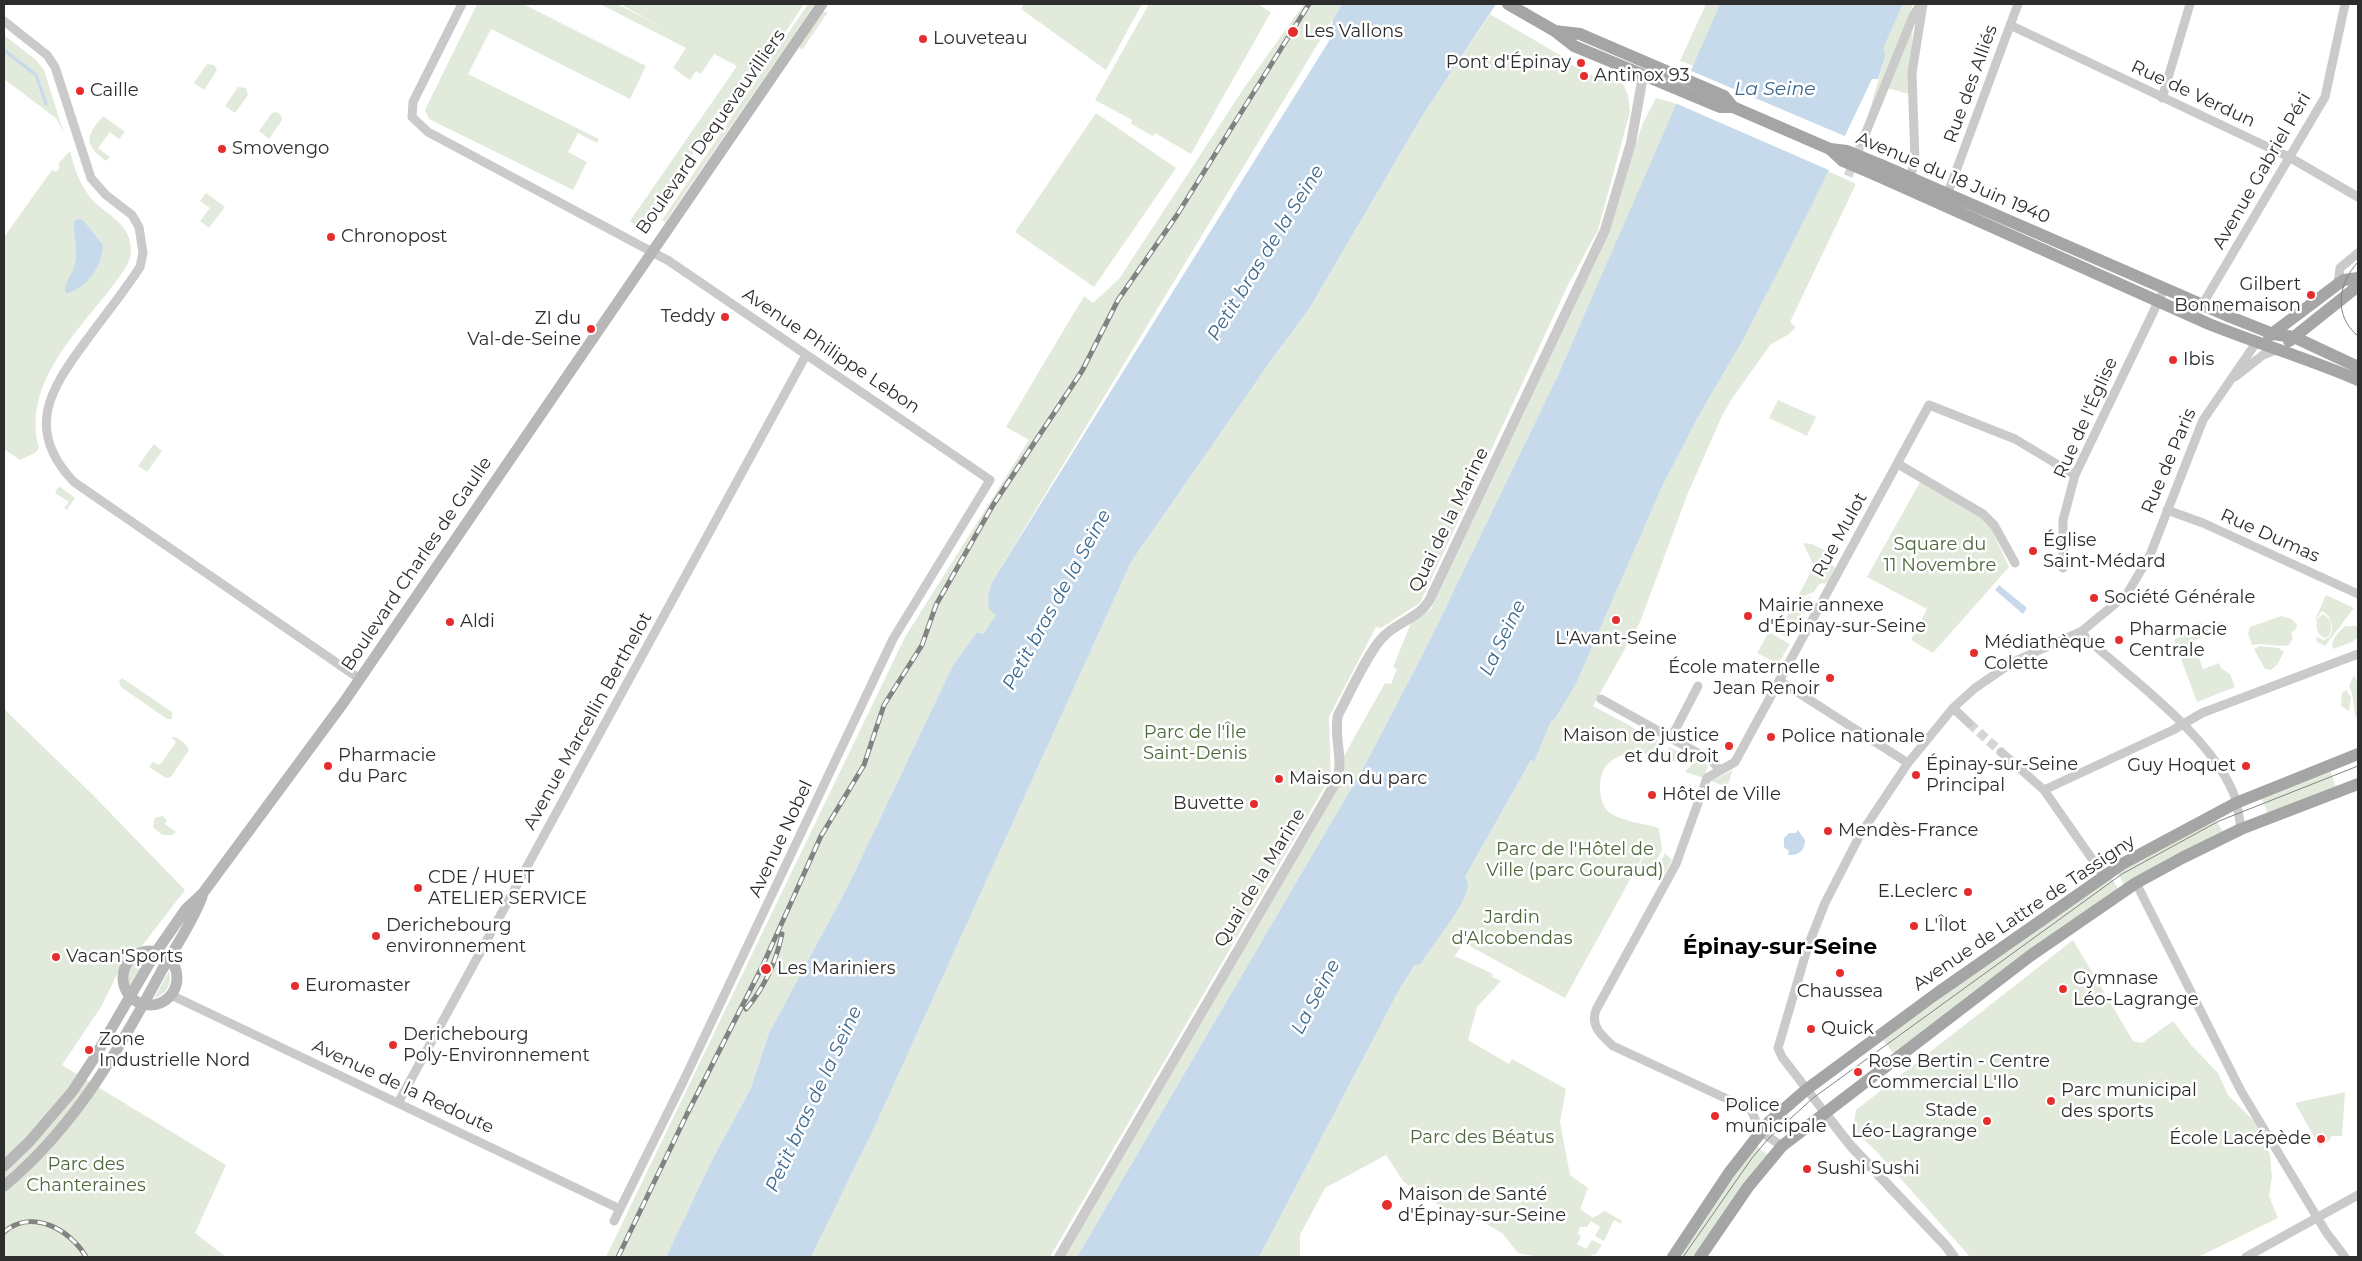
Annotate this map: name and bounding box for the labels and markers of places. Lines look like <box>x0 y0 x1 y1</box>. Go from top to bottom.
place label: Les Vallons <box>1304 21 1403 43</box>
marker: Les Vallons <box>1286 25 1300 39</box>
place label: Louveteau <box>933 28 1027 50</box>
marker: Louveteau <box>917 33 929 45</box>
place label: Pont d'Épinay <box>1446 52 1571 74</box>
marker: Pont d'Épinay <box>1575 57 1587 69</box>
place label: Antinox 93 <box>1594 65 1690 87</box>
marker: Antinox 93 <box>1578 70 1590 82</box>
place label: Caille <box>90 80 139 102</box>
marker: Caille <box>74 85 86 97</box>
place label: Smovengo <box>232 138 329 160</box>
marker: Smovengo <box>216 143 228 155</box>
place label: Chronopost <box>341 226 447 248</box>
marker: Chronopost <box>325 231 337 243</box>
place label: Gilbert Bonnemaison <box>2174 274 2301 316</box>
marker: Gilbert Bonnemaison <box>2305 289 2317 301</box>
place label: Teddy <box>661 306 715 328</box>
place label: ZI du Val-de-Seine <box>467 308 581 350</box>
marker: Teddy <box>719 311 731 323</box>
marker: ZI du Val-de-Seine <box>585 323 597 335</box>
place label: Ibis <box>2183 349 2214 371</box>
marker: Ibis <box>2167 354 2179 366</box>
place label: Église Saint-Médard <box>2043 530 2166 572</box>
marker: Église Saint-Médard <box>2027 545 2039 557</box>
place label: Société Générale <box>2104 587 2255 609</box>
marker: Société Générale <box>2088 592 2100 604</box>
place label: Mairie annexe d'Épinay-sur-Seine <box>1758 595 1926 638</box>
marker: Mairie annexe d'Épinay-sur-Seine <box>1742 610 1754 622</box>
place label: Aldi <box>460 611 495 633</box>
marker: L'Avant-Seine <box>1610 614 1622 626</box>
marker: Aldi <box>444 616 456 628</box>
place label: Pharmacie Centrale <box>2129 619 2227 662</box>
place label: L'Avant-Seine <box>1555 628 1677 650</box>
place label: Médiathèque Colette <box>1984 632 2105 674</box>
marker: Pharmacie Centrale <box>2113 634 2125 646</box>
marker: Médiathèque Colette <box>1968 647 1980 659</box>
place label: École maternelle Jean Renoir <box>1668 657 1820 700</box>
marker: École maternelle Jean Renoir <box>1824 672 1836 684</box>
place label: Maison de justice et du droit <box>1563 725 1719 768</box>
place label: Police nationale <box>1781 726 1925 748</box>
marker: Police nationale <box>1765 731 1777 743</box>
marker: Maison de justice et du droit <box>1723 740 1735 752</box>
place label: Pharmacie du Parc <box>338 745 436 788</box>
place label: Épinay-sur-Seine Principal <box>1926 754 2078 796</box>
place label: Guy Hoquet <box>2127 755 2236 777</box>
marker: Pharmacie du Parc <box>322 760 334 772</box>
marker: Guy Hoquet <box>2240 760 2252 772</box>
place label: Maison du parc <box>1289 768 1428 790</box>
marker: Épinay-sur-Seine Principal <box>1910 769 1922 781</box>
marker: Maison du parc <box>1273 773 1285 785</box>
place label: Hôtel de Ville <box>1662 784 1781 806</box>
marker: Hôtel de Ville <box>1646 789 1658 801</box>
place label: Buvette <box>1173 793 1244 815</box>
marker: Buvette <box>1248 798 1260 810</box>
place label: Mendès-France <box>1838 820 1978 842</box>
marker: Mendès-France <box>1822 825 1834 837</box>
place label: CDE / HUET ATELIER SERVICE <box>428 867 587 910</box>
place label: E.Leclerc <box>1878 881 1958 903</box>
marker: CDE / HUET ATELIER SERVICE <box>412 882 424 894</box>
marker: E.Leclerc <box>1962 886 1974 898</box>
place label: Derichebourg environnement <box>386 915 526 958</box>
place label: L'Îlot <box>1924 915 1967 937</box>
marker: L'Îlot <box>1908 920 1920 932</box>
marker: Derichebourg environnement <box>370 930 382 942</box>
place label: Vacan'Sports <box>66 946 183 968</box>
marker: Vacan'Sports <box>50 951 62 963</box>
place label: Les Mariniers <box>777 958 895 980</box>
marker: Les Mariniers <box>759 962 773 976</box>
marker: Chaussea <box>1834 967 1846 979</box>
place label: Gymnase Léo-Lagrange <box>2073 968 2199 1011</box>
place label: Euromaster <box>305 975 411 997</box>
marker: Euromaster <box>289 980 301 992</box>
place label: Chaussea <box>1797 981 1883 1003</box>
marker: Gymnase Léo-Lagrange <box>2057 983 2069 995</box>
place label: Quick <box>1821 1018 1874 1040</box>
marker: Quick <box>1805 1023 1817 1035</box>
place label: Derichebourg Poly-Environnement <box>403 1024 590 1066</box>
place label: Zone Industrielle Nord <box>99 1029 250 1072</box>
marker: Derichebourg Poly-Environnement <box>387 1039 399 1051</box>
marker: Zone Industrielle Nord <box>83 1044 95 1056</box>
place label: Rose Bertin - Centre Commercial L'Ilo <box>1868 1051 2050 1094</box>
marker: Rose Bertin - Centre Commercial L'Ilo <box>1852 1066 1864 1078</box>
place label: Parc municipal des sports <box>2061 1080 2197 1122</box>
place label: Police municipale <box>1725 1095 1827 1138</box>
marker: Parc municipal des sports <box>2045 1095 2057 1107</box>
place label: Stade Léo-Lagrange <box>1851 1100 1977 1142</box>
marker: Police municipale <box>1709 1110 1721 1122</box>
marker: Stade Léo-Lagrange <box>1981 1115 1993 1127</box>
place label: École Lacépède <box>2169 1128 2311 1150</box>
marker: École Lacépède <box>2315 1133 2327 1145</box>
place label: Sushi Sushi <box>1817 1158 1920 1180</box>
marker: Sushi Sushi <box>1801 1163 1813 1175</box>
place label: Maison de Santé d'Épinay-sur-Seine <box>1398 1184 1566 1226</box>
marker: Maison de Santé d'Épinay-sur-Seine <box>1380 1198 1394 1212</box>

